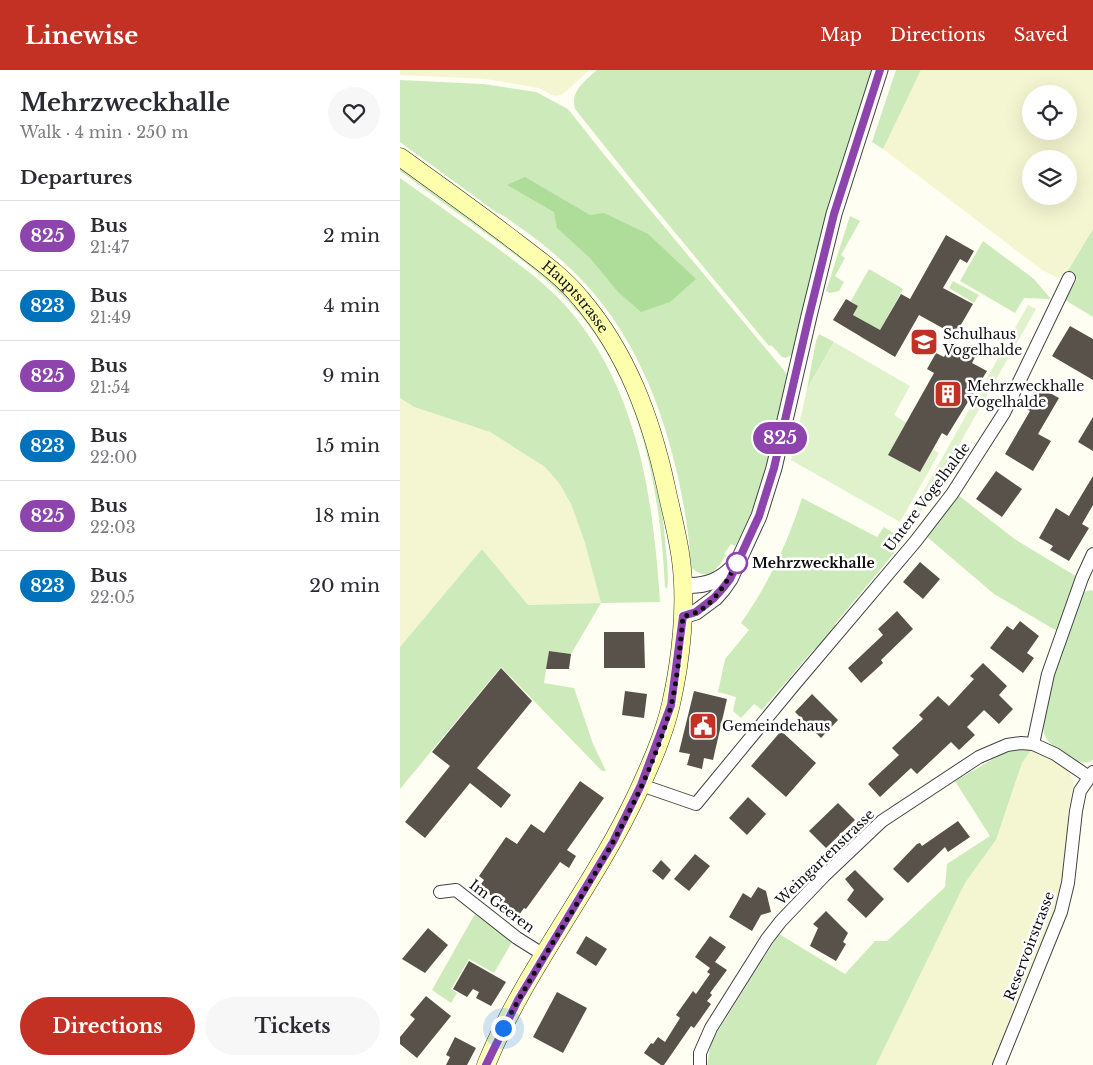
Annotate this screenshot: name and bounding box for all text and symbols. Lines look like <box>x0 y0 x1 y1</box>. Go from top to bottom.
text: Linewise <box>25 21 138 50</box>
text: Map <box>820 24 862 46</box>
text: Directions <box>890 24 986 46</box>
text: Saved <box>1014 24 1068 46</box>
map controls <box>1022 85 1077 205</box>
button: locate <box>1022 85 1077 140</box>
button: heart <box>328 87 380 139</box>
text: Mehrzweckhalle <box>20 88 230 117</box>
text: Walk · 4 min · 250 m <box>20 122 188 142</box>
button: layers <box>1022 150 1077 205</box>
text: Departures <box>20 166 132 189</box>
text: Bus <box>90 214 127 237</box>
text: 2 min <box>323 224 380 247</box>
text: 825 <box>31 225 64 247</box>
text: 21:47 <box>90 237 129 257</box>
street label: Hauptstrasse <box>538 257 613 336</box>
text: Bus <box>90 284 127 307</box>
text: 4 min <box>323 294 380 317</box>
text: 823 <box>30 295 65 317</box>
text: 21:49 <box>90 307 131 327</box>
place label: Schulhaus Vogelhalde <box>942 325 1022 359</box>
school or university icon: Schulhaus Vogelhalde <box>909 327 939 357</box>
text: Bus <box>90 354 127 377</box>
text: 9 min <box>322 364 380 387</box>
text: 825 <box>31 365 64 387</box>
text: 21:54 <box>90 377 130 397</box>
place label: Mehrzweckhalle Vogelhalde <box>966 377 1084 411</box>
building icon: Mehrzweckhalle Vogelhalde <box>933 379 963 409</box>
line badge: 825 <box>751 422 809 454</box>
text: Bus <box>90 424 127 447</box>
text: 825 <box>763 427 797 449</box>
text: 15 min <box>315 434 380 457</box>
text: 823 <box>30 435 65 457</box>
street label: Untere Vogelhalde <box>880 439 974 555</box>
text: 22:00 <box>90 447 137 467</box>
text: Bus <box>90 494 127 517</box>
text: 18 min <box>315 504 380 527</box>
text: 825 <box>31 505 64 527</box>
text: 22:03 <box>90 517 136 537</box>
marker: Mehrzweckhalle <box>726 552 748 574</box>
place label: Mehrzweckhalle <box>752 554 875 572</box>
text: Bus <box>90 564 127 587</box>
text: 20 min <box>309 574 380 597</box>
text: 823 <box>30 575 65 597</box>
text: 22:05 <box>90 587 135 607</box>
public building icon: Gemeindehaus <box>688 711 718 741</box>
place label: Gemeindehaus <box>722 717 830 735</box>
street label: Weingartenstrasse <box>771 805 878 909</box>
street label: Im Geeren <box>466 876 539 937</box>
street label: Reservoirstrasse <box>1000 889 1058 1003</box>
button: Directions <box>20 997 195 1055</box>
button: Tickets <box>205 997 380 1055</box>
your location <box>491 1016 516 1041</box>

